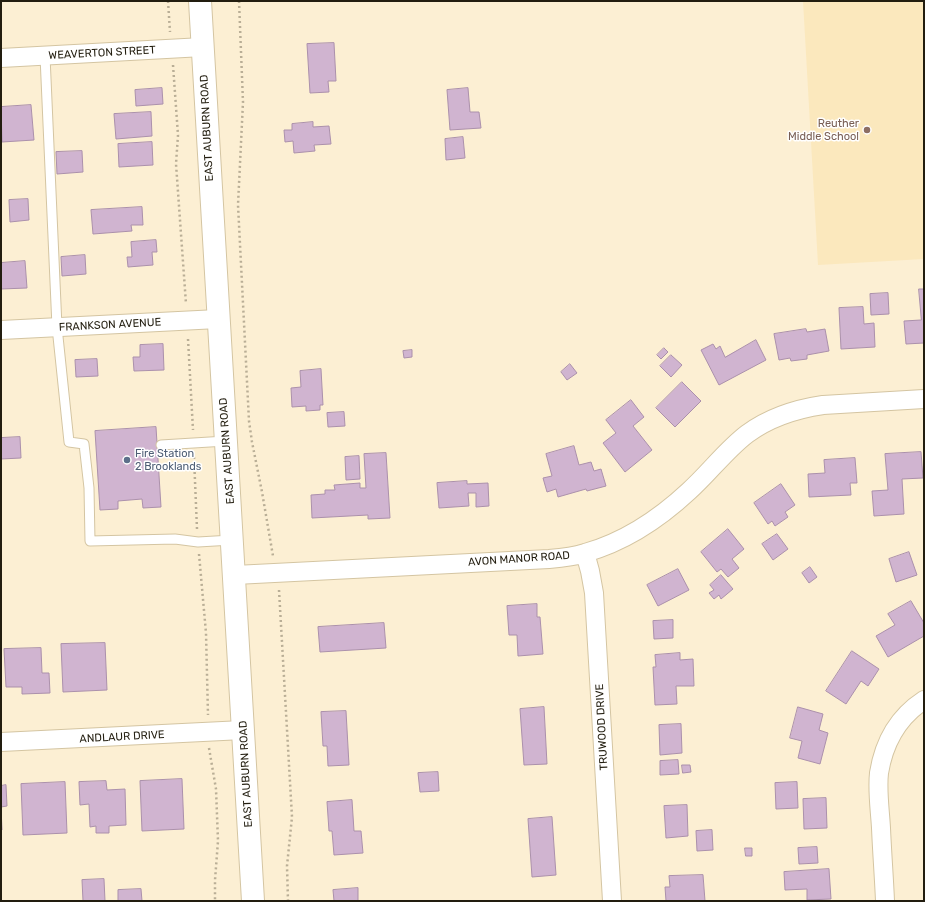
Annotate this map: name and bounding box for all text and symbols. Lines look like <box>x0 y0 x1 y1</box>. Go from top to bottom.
street label: WEAVERTON STREET <box>48 44 156 62</box>
street label: EAST AUBURN ROAD <box>198 74 216 182</box>
place label: Reuther Middle School <box>788 117 859 143</box>
marker: Reuther Middle School <box>862 125 872 135</box>
street label: FRANKSON AVENUE <box>58 316 162 334</box>
street label: EAST AUBURN ROAD <box>217 397 237 505</box>
place label: Fire Station 2 Brooklands <box>135 447 201 473</box>
marker: Fire Station 2 Brooklands <box>122 455 132 465</box>
street label: AVON MANOR ROAD <box>468 549 570 569</box>
street label: TRUWOOD DRIVE <box>593 683 611 771</box>
street label: EAST AUBURN ROAD <box>237 720 255 828</box>
street label: ANDLAUR DRIVE <box>79 728 165 746</box>

